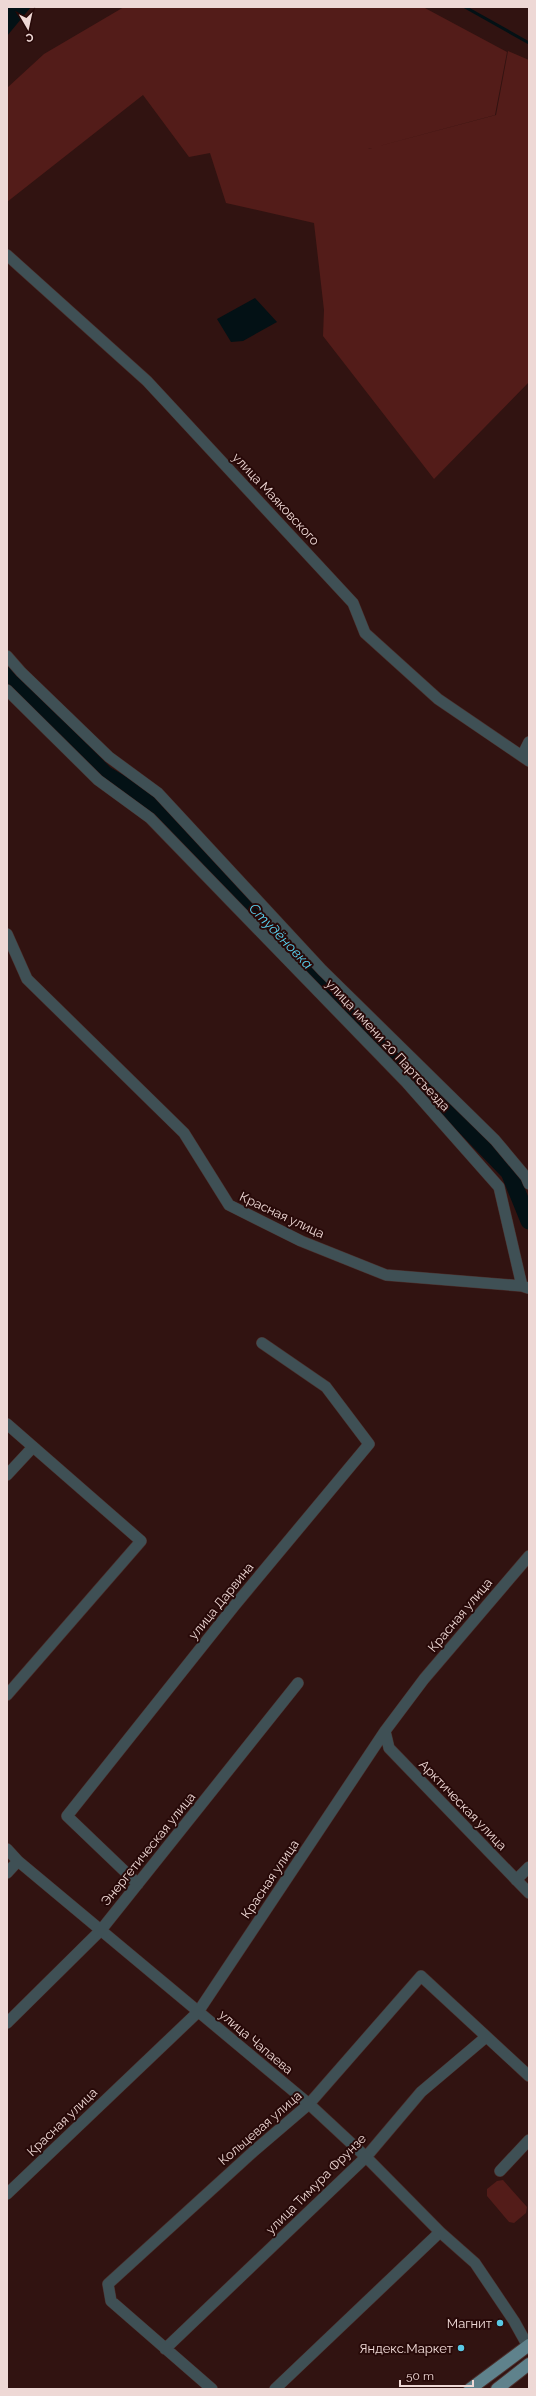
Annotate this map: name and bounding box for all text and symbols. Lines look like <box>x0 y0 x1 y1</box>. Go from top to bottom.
north arrow <box>8 8 48 48</box>
text: С <box>24 30 34 44</box>
street label: улица Маяковского <box>229 450 323 548</box>
water label: Студёновка <box>246 900 316 972</box>
street label: улица имени 20 Партсъезда <box>323 976 453 1114</box>
street label: Красная улица <box>237 1189 327 1241</box>
street label: улица Дарвина <box>186 1560 256 1642</box>
street label: Красная улица <box>425 1575 495 1655</box>
street label: Арктическая улица <box>416 1757 510 1853</box>
street label: Энергетическая улица <box>98 1789 198 1909</box>
street label: Красная улица <box>238 1837 302 1921</box>
street label: улица Чапаева <box>216 2007 296 2077</box>
street label: Красная улица <box>24 2085 100 2159</box>
street label: Кольцевая улица <box>215 2088 305 2168</box>
street label: улица Тимура Фрунзе <box>263 2131 369 2237</box>
place label: Магнит <box>447 2316 492 2331</box>
marker: Магнит <box>495 2318 505 2328</box>
place label: Яндекс.Маркет <box>359 2341 453 2356</box>
marker: Яндекс.Маркет <box>456 2343 466 2353</box>
scale bar <box>400 2362 473 2388</box>
text: 50 m <box>406 2369 434 2383</box>

